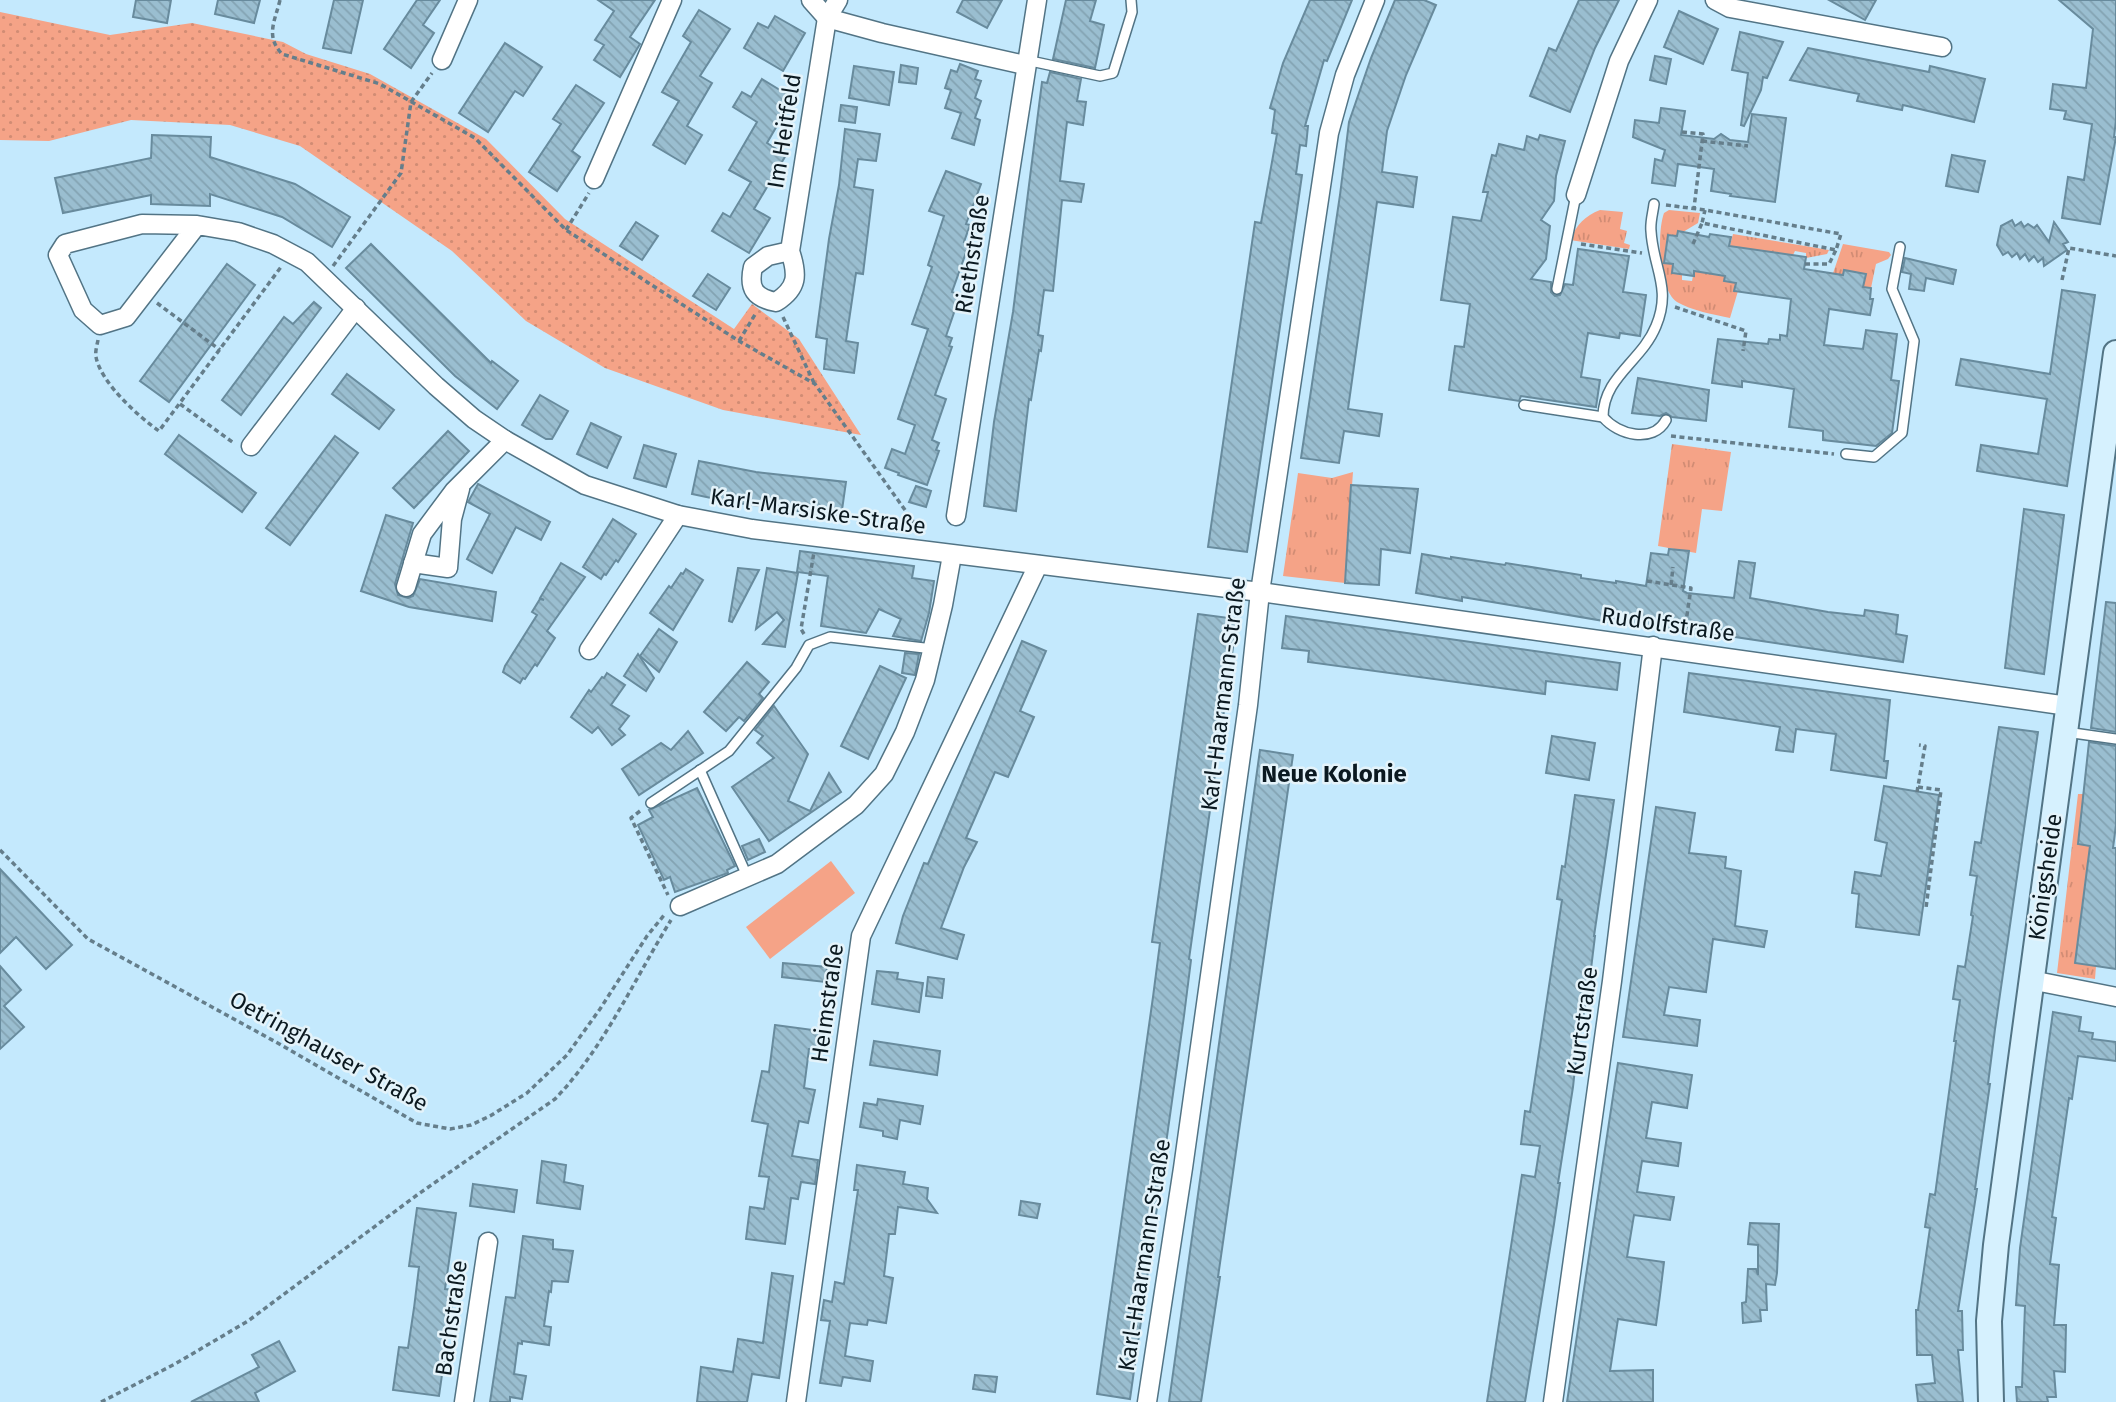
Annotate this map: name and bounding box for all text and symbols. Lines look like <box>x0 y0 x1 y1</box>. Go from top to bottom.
street label: Im Heitfeld <box>761 72 807 190</box>
street label: Riethstraße <box>949 192 995 316</box>
street label: Karl-Marsiske-Straße <box>708 482 928 540</box>
street label: Karl-Haarmann-Straße <box>1195 576 1251 812</box>
street label: Rudolfstraße <box>1599 601 1737 647</box>
district label: Neue Kolonie <box>1261 760 1407 788</box>
street label: Königsheide <box>2022 812 2068 942</box>
street label: Heimstraße <box>805 942 849 1064</box>
street label: Kurtstraße <box>1561 965 1603 1077</box>
street label: Oetringhauser Straße <box>225 985 433 1117</box>
street label: Karl-Haarmann-Straße <box>1112 1137 1176 1373</box>
street label: Bachstraße <box>429 1258 473 1378</box>

